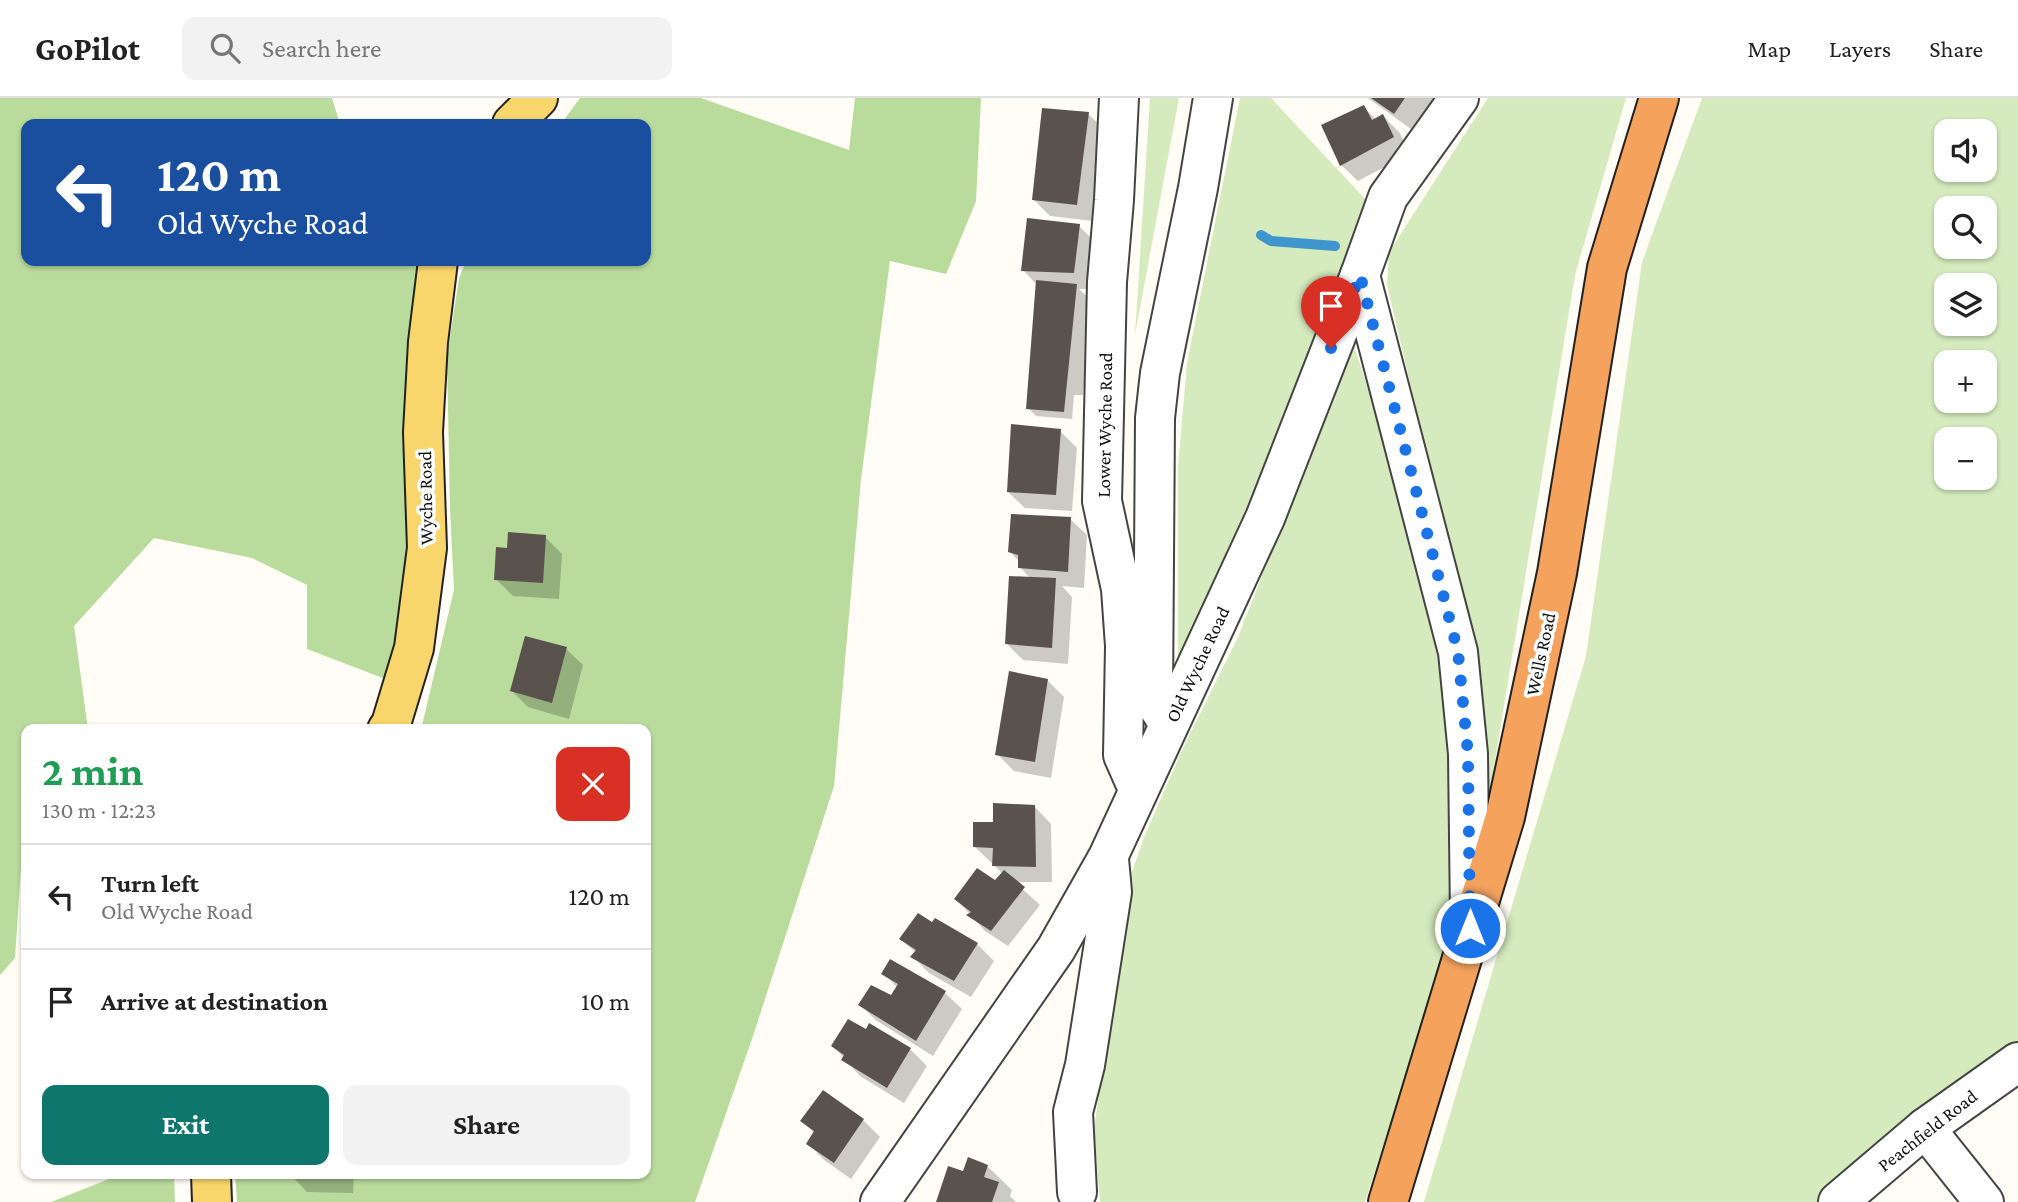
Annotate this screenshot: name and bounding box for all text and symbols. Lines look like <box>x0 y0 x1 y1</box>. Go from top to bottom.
search box <box>182 17 672 80</box>
icon: search <box>206 29 244 67</box>
text: GoPilot <box>35 30 140 67</box>
text: Search here <box>262 34 381 63</box>
text: Map <box>1747 35 1791 62</box>
text: Layers <box>1829 35 1891 62</box>
text: Share <box>1929 35 1983 62</box>
map controls <box>1934 119 1997 490</box>
button: sound <box>1934 119 1997 182</box>
icon: left <box>42 147 133 238</box>
text: 120 m <box>157 147 281 202</box>
button: search <box>1934 196 1997 259</box>
text: Old Wyche Road <box>157 205 368 241</box>
button: layers <box>1934 273 1997 336</box>
pin <box>1301 276 1361 348</box>
icon: arrive <box>1312 287 1350 325</box>
button: + <box>1934 350 1997 413</box>
street label: Lower Wyche Road <box>1093 352 1116 498</box>
button: − <box>1934 427 1997 490</box>
street label: Wyche Road <box>414 451 437 545</box>
street label: Old Wyche Road <box>1161 603 1233 725</box>
street label: Wells Road <box>1521 611 1560 698</box>
text: 2 min <box>42 747 143 794</box>
button: close <box>556 747 630 821</box>
text: 130 m · 12:23 <box>42 797 156 823</box>
text: Turn left <box>101 869 199 898</box>
icon: left <box>42 878 80 916</box>
text: 120 m <box>569 882 630 911</box>
position arrow <box>1433 891 1507 965</box>
text: Old Wyche Road <box>101 898 253 924</box>
icon: arrive <box>42 983 80 1021</box>
text: Arrive at destination <box>101 987 328 1016</box>
text: 10 m <box>581 987 630 1016</box>
button: Exit <box>42 1085 329 1165</box>
button: Share <box>343 1085 630 1165</box>
street label: Peachfield Road <box>1874 1085 1981 1176</box>

